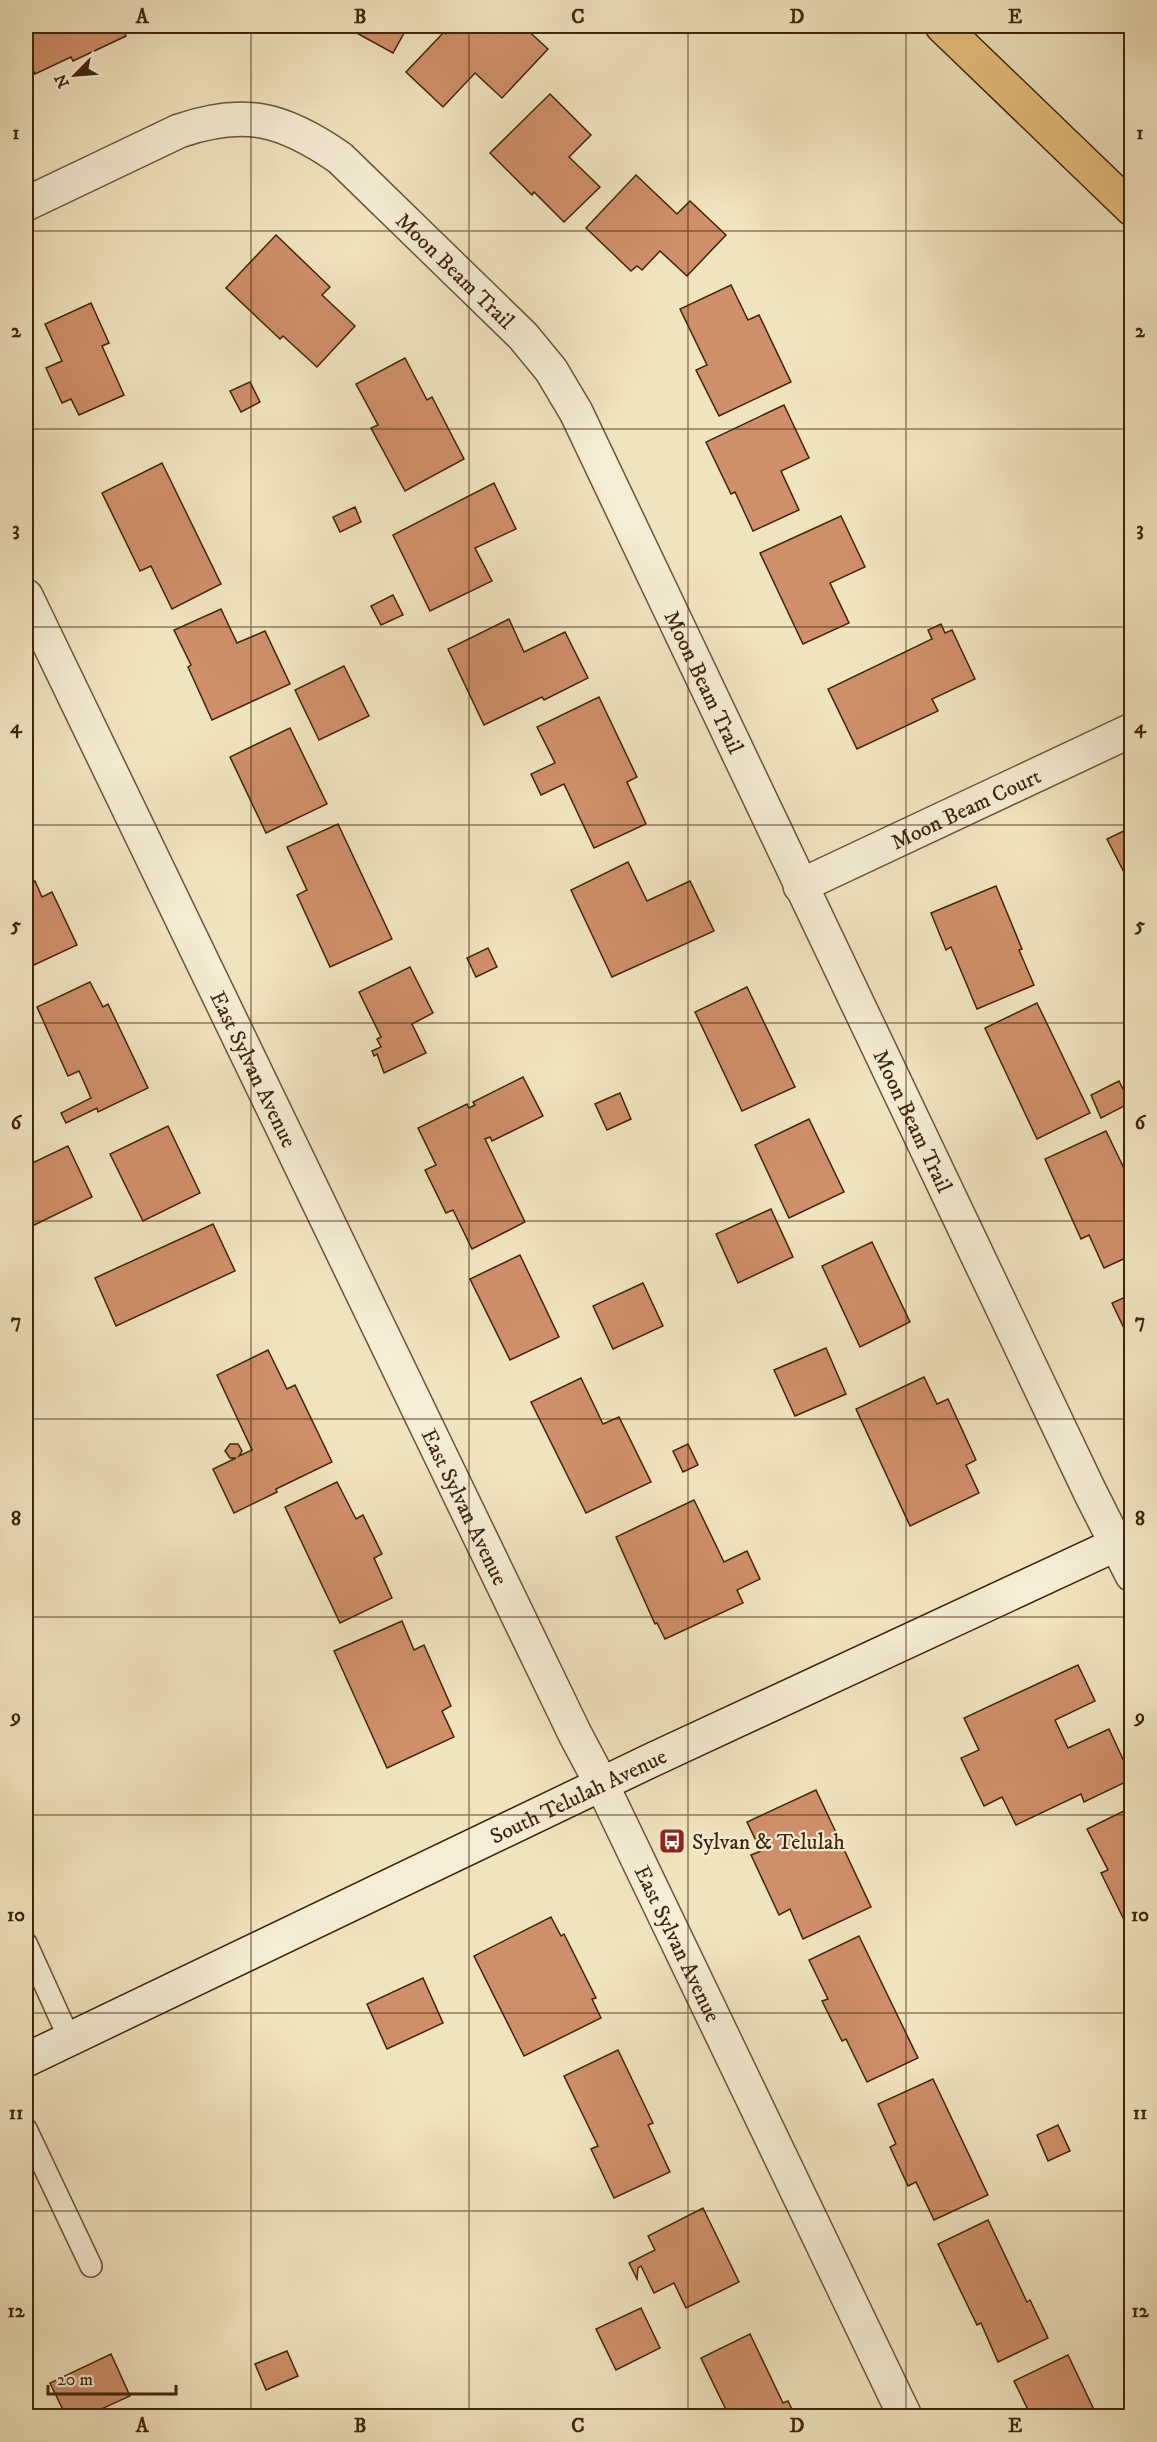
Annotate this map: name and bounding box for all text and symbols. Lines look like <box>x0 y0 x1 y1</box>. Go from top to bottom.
text: A <box>135 5 150 30</box>
text: B <box>354 5 366 30</box>
text: C <box>571 5 585 30</box>
text: D <box>790 5 805 30</box>
text: E <box>1008 5 1022 30</box>
north arrow <box>45 45 105 105</box>
text: N <box>50 71 74 91</box>
text: 1 <box>12 121 20 146</box>
text: 1 <box>1136 121 1144 146</box>
street label: Moon Beam Trail <box>389 207 520 335</box>
text: 2 <box>11 319 22 344</box>
text: 2 <box>1135 319 1146 344</box>
text: 3 <box>12 517 20 542</box>
text: 3 <box>1136 517 1144 542</box>
street label: Moon Beam Trail <box>657 606 749 759</box>
text: 4 <box>10 715 23 740</box>
text: 4 <box>1134 715 1147 740</box>
street label: Moon Beam Court <box>887 763 1045 856</box>
text: 5 <box>10 913 21 938</box>
text: 5 <box>1134 913 1145 938</box>
street label: East Sylvan Avenue <box>204 987 302 1152</box>
street label: Moon Beam Trail <box>866 1045 958 1198</box>
text: 6 <box>11 1111 23 1136</box>
text: 6 <box>1135 1111 1147 1136</box>
text: 7 <box>11 1309 21 1334</box>
text: 7 <box>1135 1309 1145 1334</box>
street label: East Sylvan Avenue <box>415 1425 513 1590</box>
text: 8 <box>11 1507 21 1532</box>
text: 8 <box>1135 1507 1145 1532</box>
text: 9 <box>9 1705 21 1730</box>
text: 9 <box>1133 1705 1145 1730</box>
street label: South Telulah Avenue <box>486 1743 671 1851</box>
bus stop icon: Sylvan & Telulah <box>657 1826 687 1856</box>
place label: Sylvan & Telulah <box>692 1829 845 1856</box>
street label: East Sylvan Avenue <box>628 1861 726 2027</box>
text: 10 <box>7 1903 25 1928</box>
text: 10 <box>1131 1903 1149 1928</box>
text: 11 <box>9 2101 23 2126</box>
text: 11 <box>1133 2101 1147 2126</box>
text: 12 <box>7 2299 26 2324</box>
text: 12 <box>1131 2299 1150 2324</box>
scale bar <box>48 2358 176 2396</box>
text: 20 m <box>57 2369 93 2391</box>
text: A <box>135 2414 150 2439</box>
text: B <box>354 2414 366 2439</box>
text: C <box>571 2414 585 2439</box>
text: D <box>790 2414 805 2439</box>
text: E <box>1008 2414 1022 2439</box>

